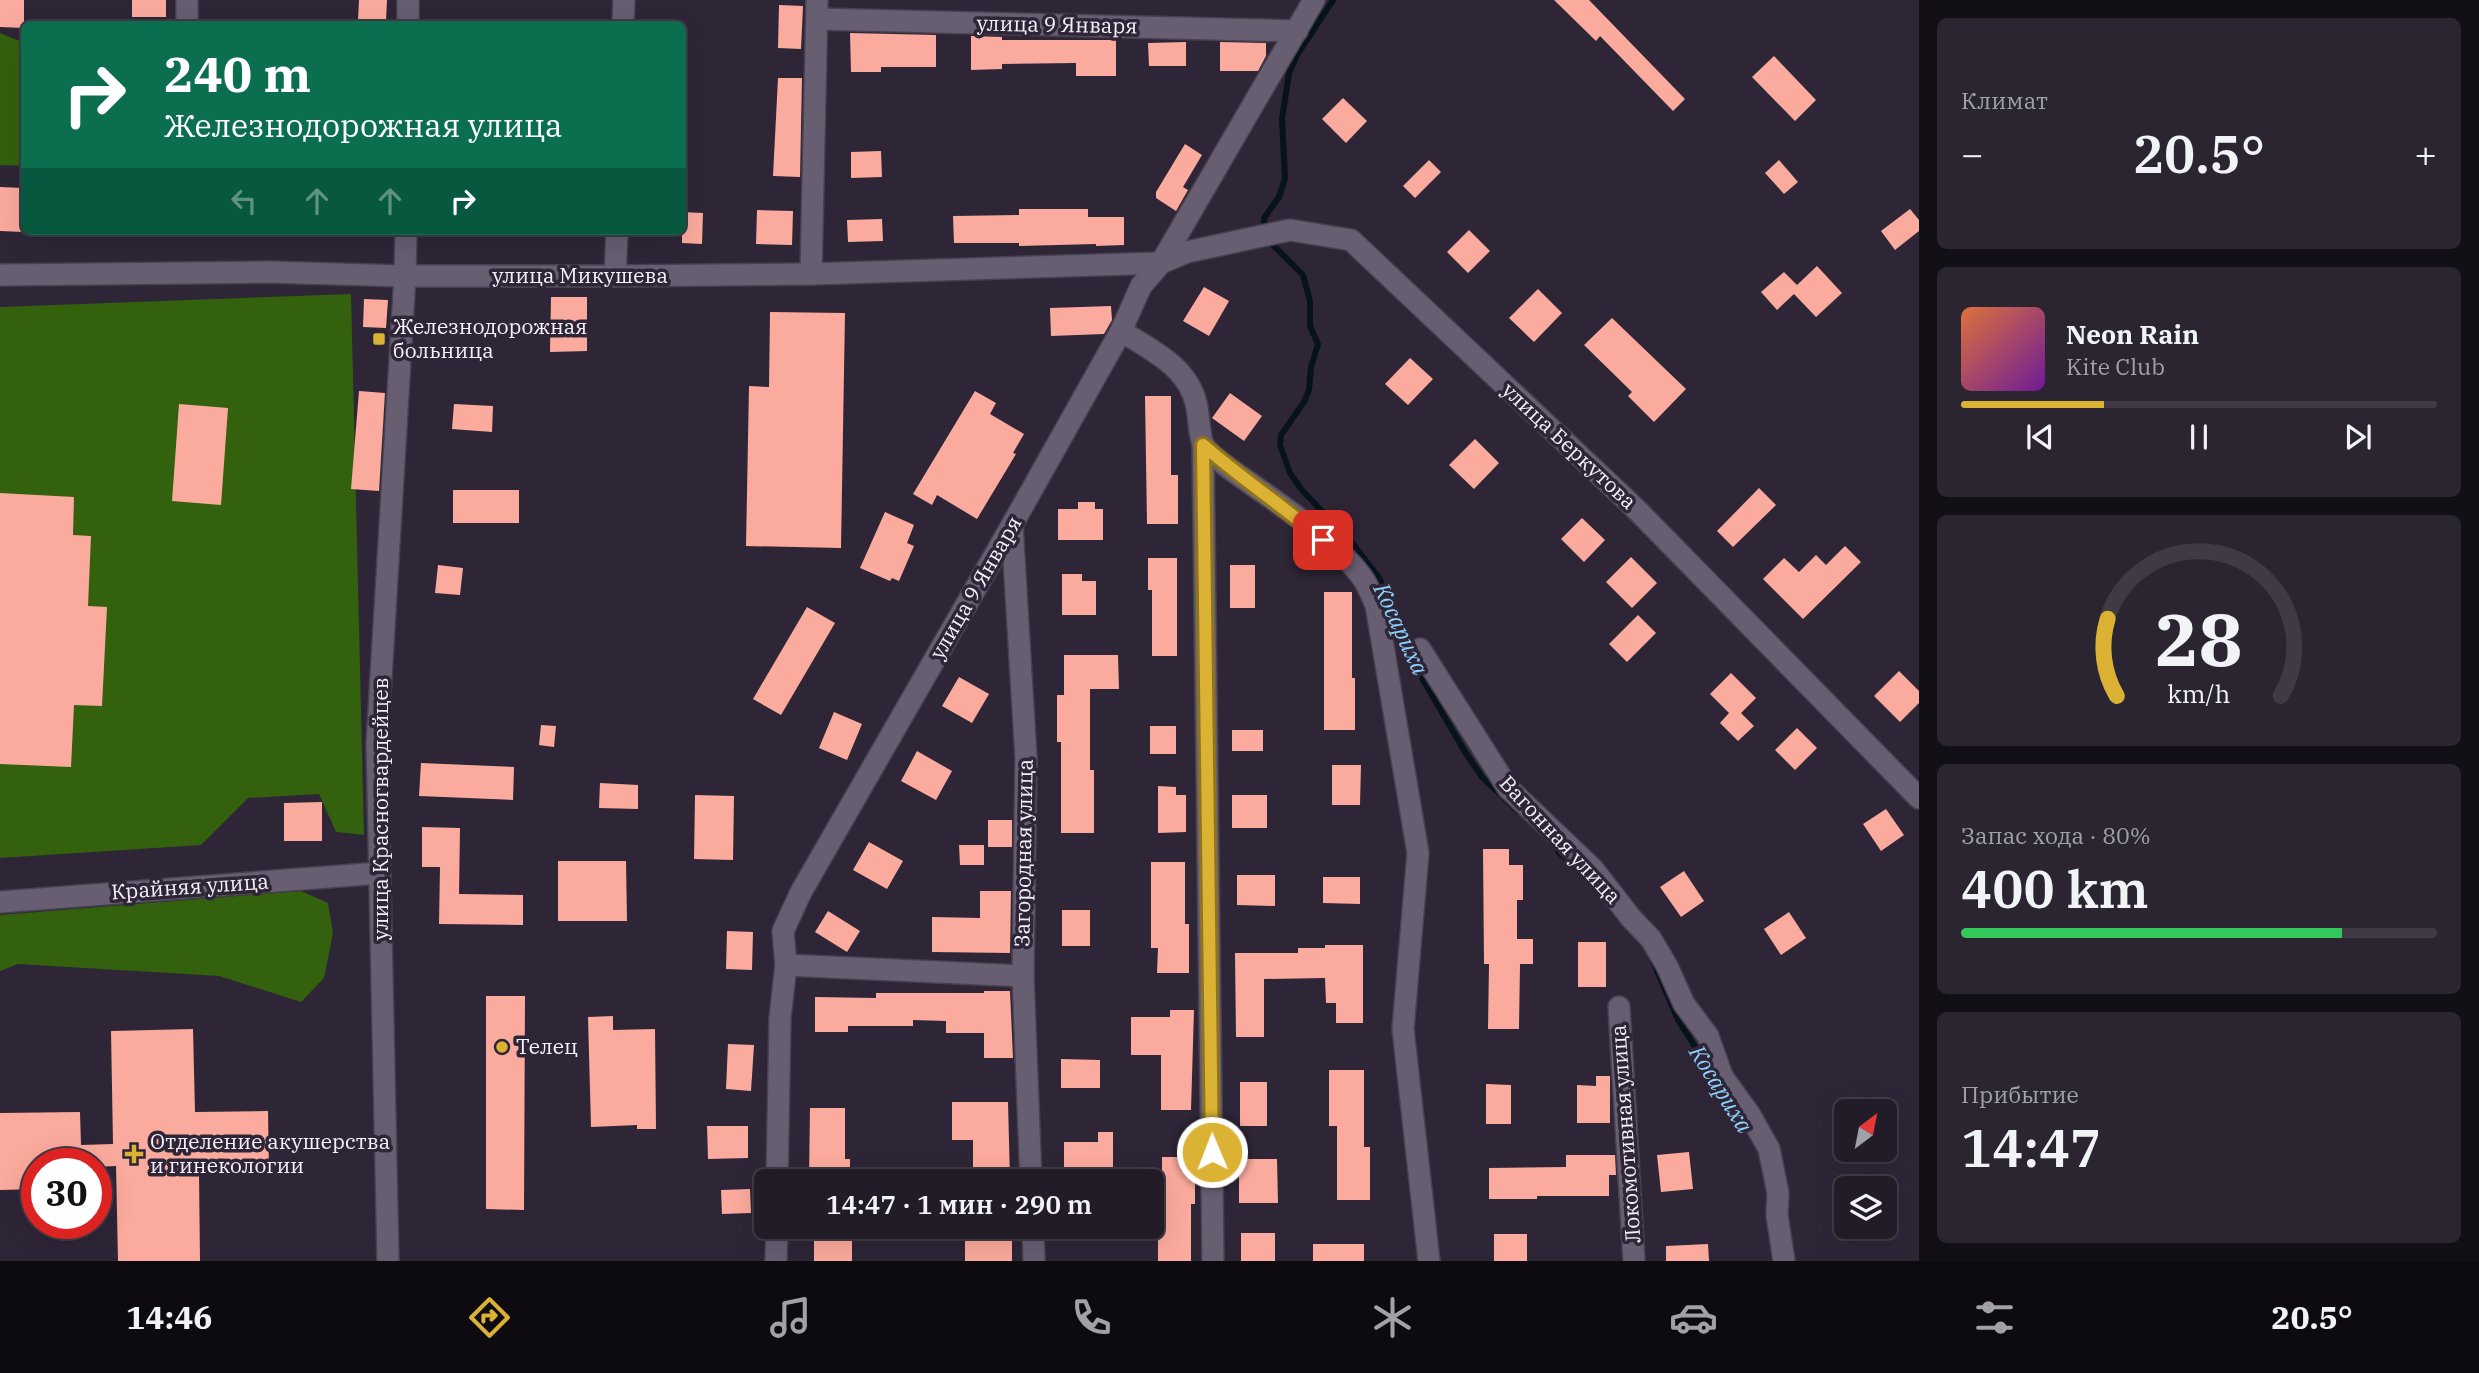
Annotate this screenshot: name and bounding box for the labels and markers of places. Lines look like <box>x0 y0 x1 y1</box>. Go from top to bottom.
place label: Железнодорожная больница <box>393 312 587 364</box>
marker: Железнодорожная больница <box>371 331 387 347</box>
pin <box>1293 510 1353 570</box>
place label: Телец <box>516 1032 578 1060</box>
marker: Телец <box>494 1039 510 1055</box>
place label: Отделение акушерства и гинекологии <box>150 1127 390 1179</box>
marker: Отделение акушерства и гинекологии <box>124 1144 144 1164</box>

